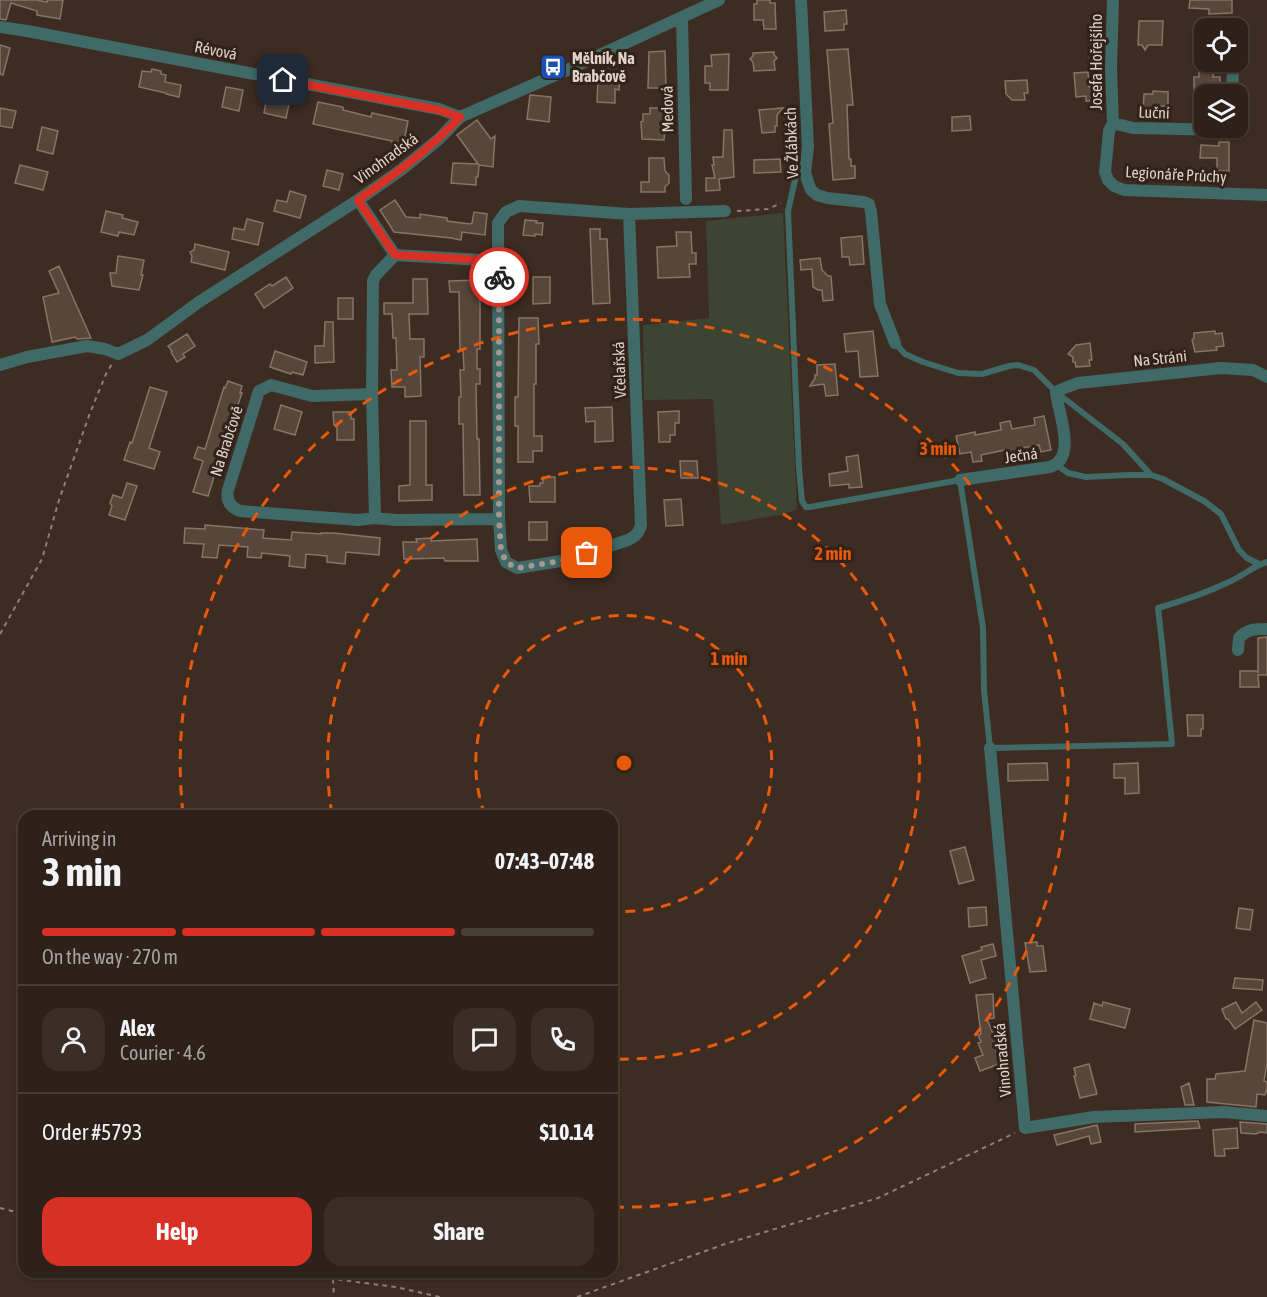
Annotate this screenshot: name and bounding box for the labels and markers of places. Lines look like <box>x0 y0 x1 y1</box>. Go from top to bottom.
place label: Mělník, Na Brabčově <box>572 49 635 85</box>
bus stop icon: Mělník, Na Brabčově <box>538 52 568 82</box>
pin <box>257 54 308 105</box>
pin <box>561 527 612 578</box>
centre of rings <box>614 753 634 773</box>

